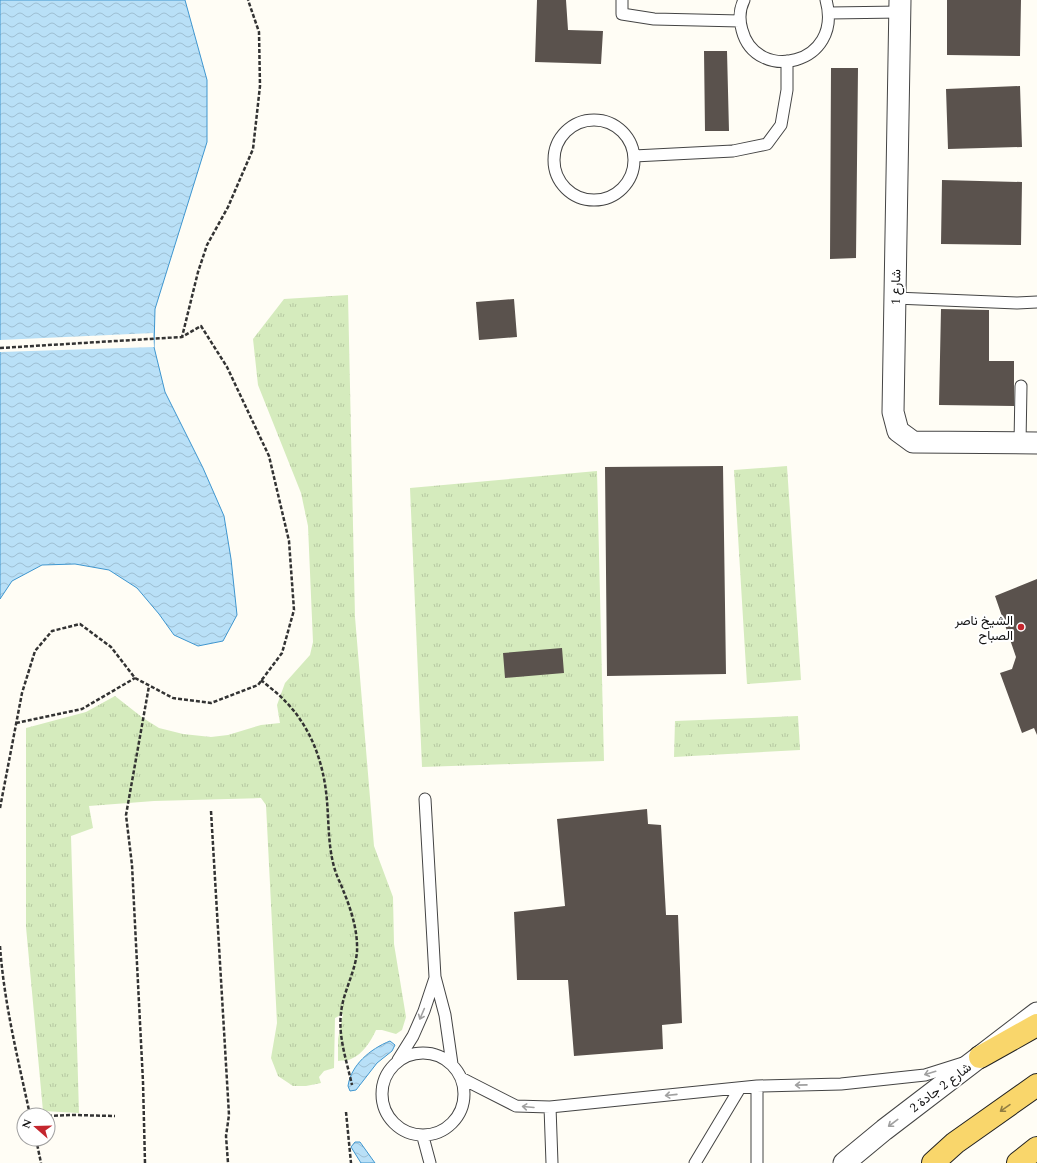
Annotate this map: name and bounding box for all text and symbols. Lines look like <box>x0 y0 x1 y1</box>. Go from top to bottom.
street label: شارع 1 <box>886 269 906 305</box>
place label: الشيخ ناصر الصباح <box>954 611 1013 646</box>
marker: الشيخ ناصر الصباح <box>1016 622 1026 632</box>
one-way arrow <box>418 1008 426 1020</box>
street label: شارع 2 جادة 2 <box>905 1058 976 1118</box>
one-way arrow <box>924 1070 937 1077</box>
one-way arrow <box>795 1081 808 1089</box>
one-way arrow <box>665 1092 678 1099</box>
one-way arrow <box>522 1103 535 1110</box>
one-way arrow <box>1000 1104 1011 1112</box>
north arrow <box>16 1107 56 1147</box>
text: N <box>18 1117 37 1131</box>
one-way arrow <box>888 1118 899 1127</box>

